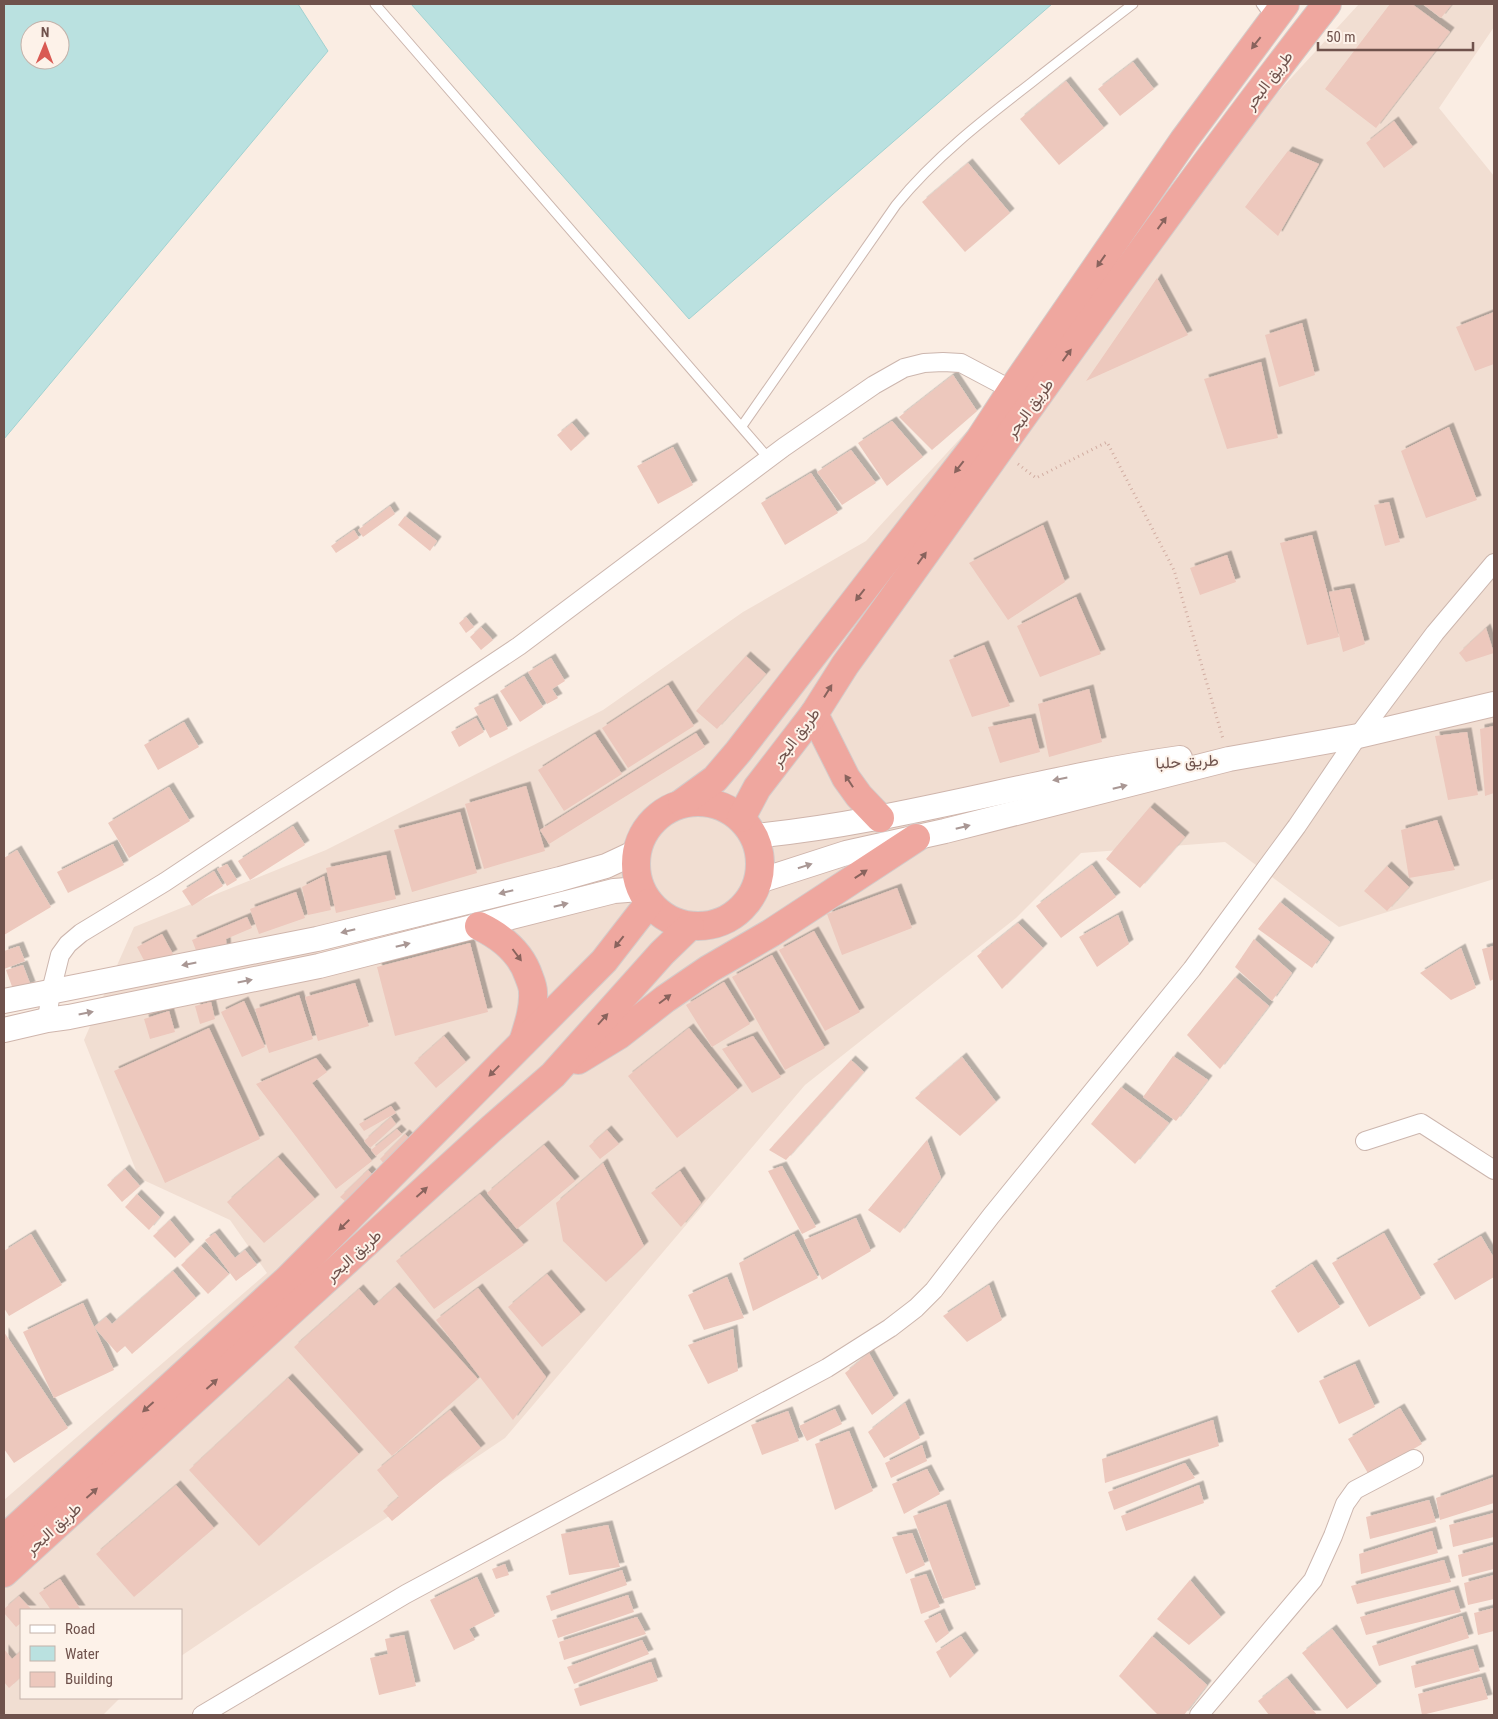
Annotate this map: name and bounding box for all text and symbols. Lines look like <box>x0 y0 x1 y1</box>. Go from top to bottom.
north arrow <box>20 20 70 70</box>
scale bar <box>1318 20 1473 52</box>
text: N <box>41 24 50 40</box>
text: 50 m <box>1326 28 1356 46</box>
one-way arrow <box>1251 36 1261 50</box>
street label: طريق البحر <box>1240 47 1297 115</box>
one-way arrow <box>1157 216 1167 230</box>
one-way arrow <box>1096 254 1106 268</box>
one-way arrow <box>1062 348 1072 362</box>
street label: طريق البحر <box>1001 375 1058 443</box>
one-way arrow <box>954 460 965 473</box>
one-way arrow <box>916 552 926 565</box>
one-way arrow <box>854 588 865 601</box>
one-way arrow <box>823 685 833 698</box>
street label: طريق البحر <box>767 704 824 772</box>
street label: طريق حلبا <box>1155 750 1219 774</box>
one-way arrow <box>844 774 853 788</box>
one-way arrow <box>1052 775 1068 783</box>
one-way arrow <box>1113 783 1128 791</box>
one-way arrow <box>955 823 970 831</box>
one-way arrow <box>798 862 813 870</box>
one-way arrow <box>854 869 868 879</box>
one-way arrow <box>498 888 513 896</box>
one-way arrow <box>553 901 568 909</box>
one-way arrow <box>341 927 356 935</box>
one-way arrow <box>614 935 625 948</box>
one-way arrow <box>396 941 411 949</box>
one-way arrow <box>512 948 522 962</box>
one-way arrow <box>181 960 197 968</box>
one-way arrow <box>237 977 253 985</box>
one-way arrow <box>658 994 672 1004</box>
one-way arrow <box>78 1009 93 1017</box>
one-way arrow <box>597 1014 609 1026</box>
one-way arrow <box>489 1065 501 1077</box>
one-way arrow <box>416 1186 428 1198</box>
one-way arrow <box>338 1218 350 1230</box>
street label: طريق البحر <box>321 1225 386 1287</box>
one-way arrow <box>205 1378 217 1390</box>
one-way arrow <box>143 1401 155 1413</box>
one-way arrow <box>85 1487 97 1499</box>
street label: طريق البحر <box>21 1498 86 1560</box>
legend <box>20 1609 182 1699</box>
text: Road <box>65 1620 95 1638</box>
text: Water <box>65 1645 100 1663</box>
text: Building <box>65 1670 113 1688</box>

